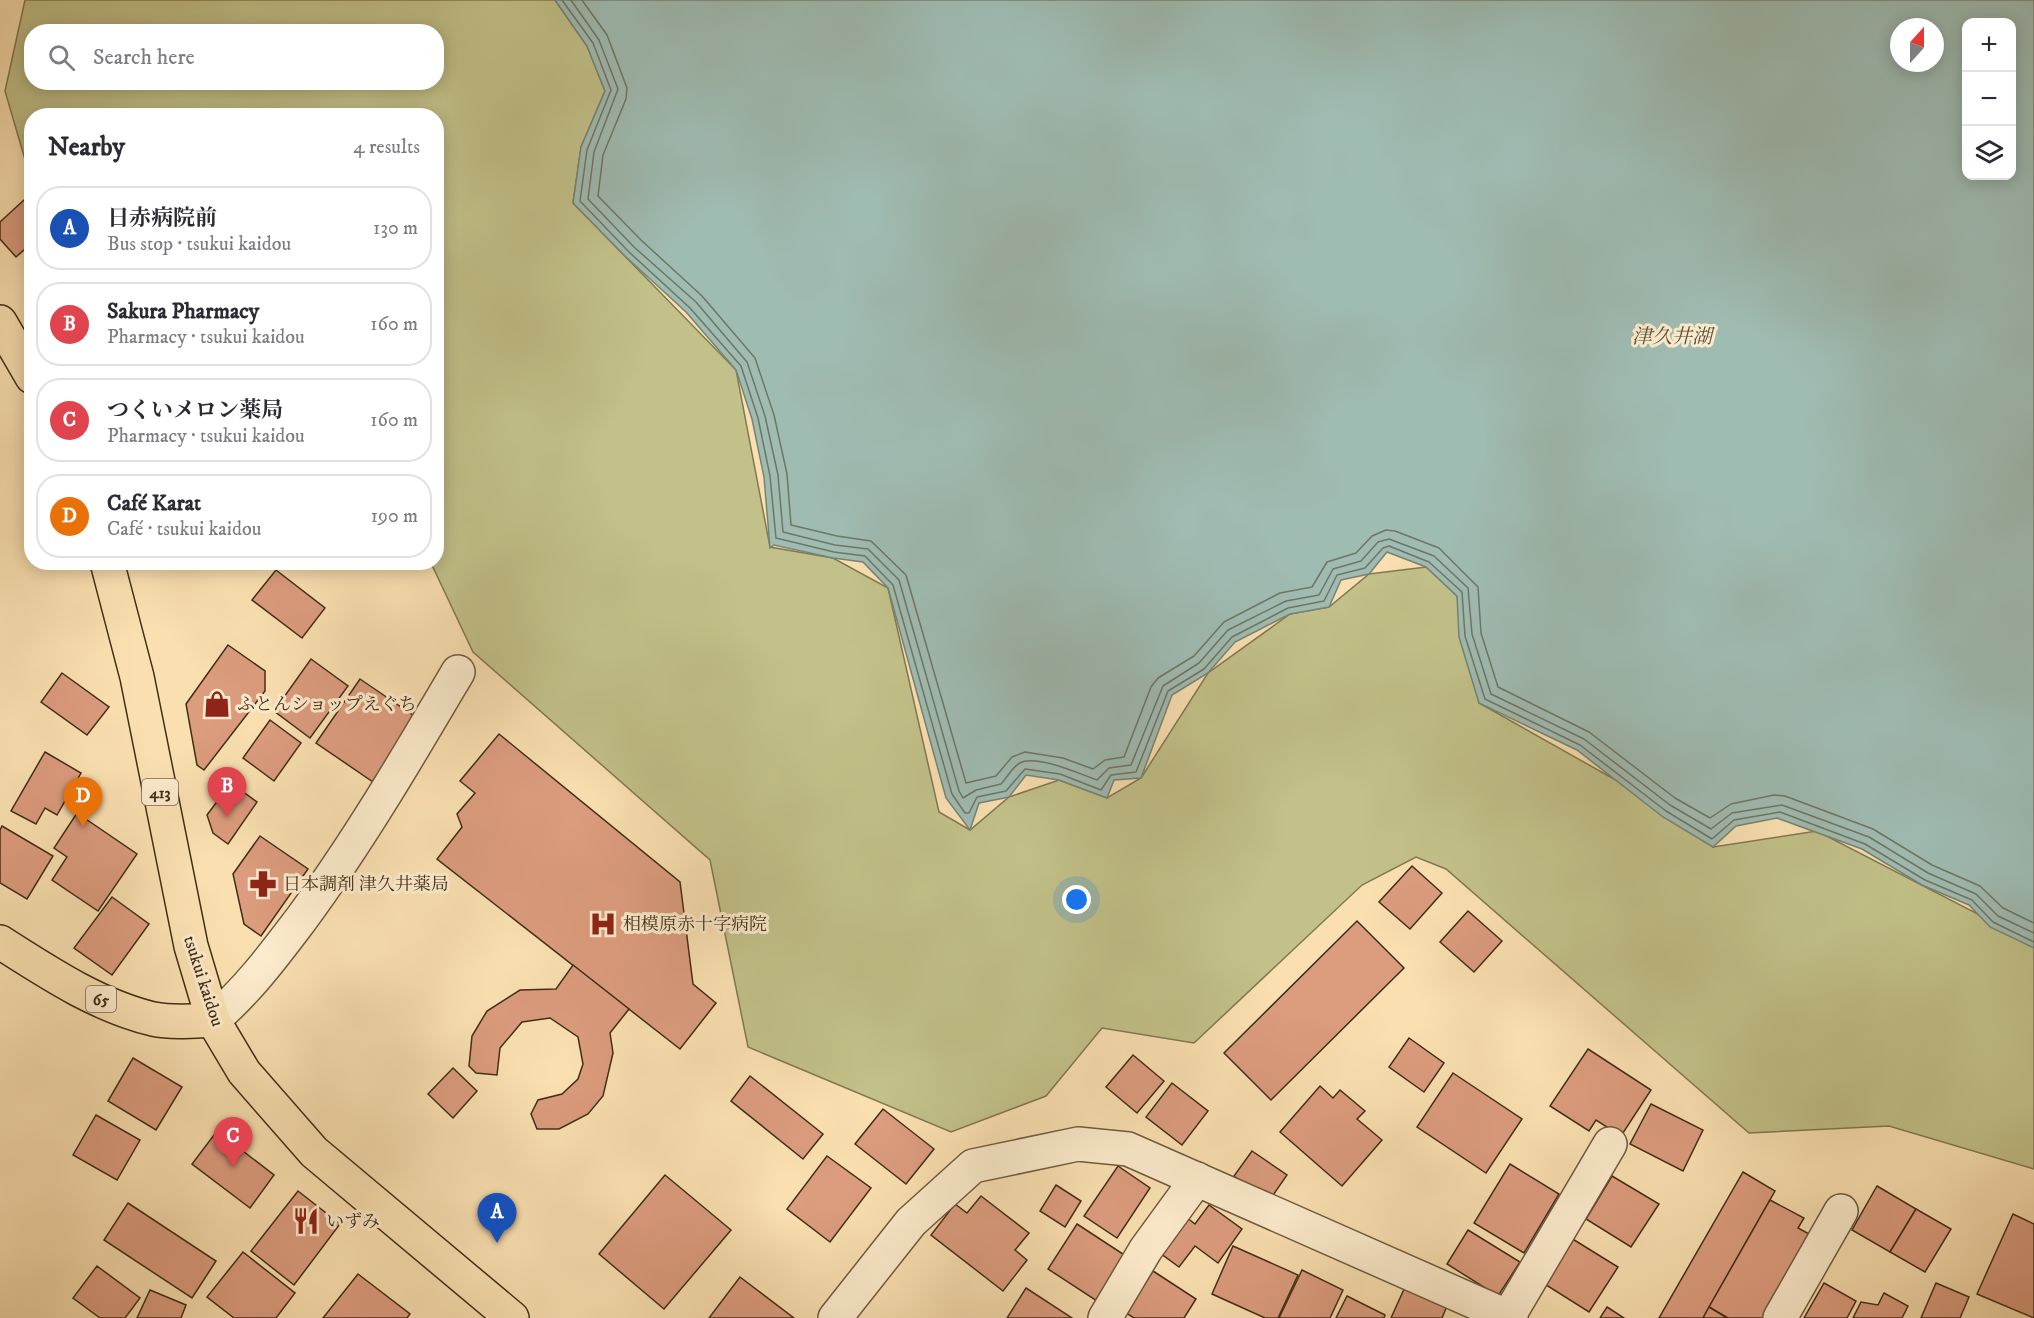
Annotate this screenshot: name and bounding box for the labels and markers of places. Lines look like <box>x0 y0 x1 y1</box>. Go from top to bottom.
shop icon: ふとんショップえぐち <box>202 689 232 719</box>
place label: ふとんショップえぐち <box>237 694 417 716</box>
pin: B <box>208 768 246 817</box>
pin: D <box>64 778 103 827</box>
pharmacy icon: 日本調剤 津久井薬局 <box>248 869 278 899</box>
place label: 日本調剤 津久井薬局 <box>283 874 449 896</box>
hospital icon: 相模原赤十字病院 <box>588 909 618 939</box>
place label: 相模原赤十字病院 <box>623 914 767 936</box>
pin: C <box>214 1118 252 1167</box>
pin: A <box>478 1194 516 1243</box>
restaurant icon: いずみ <box>291 1206 321 1236</box>
place label: いずみ <box>326 1211 380 1233</box>

